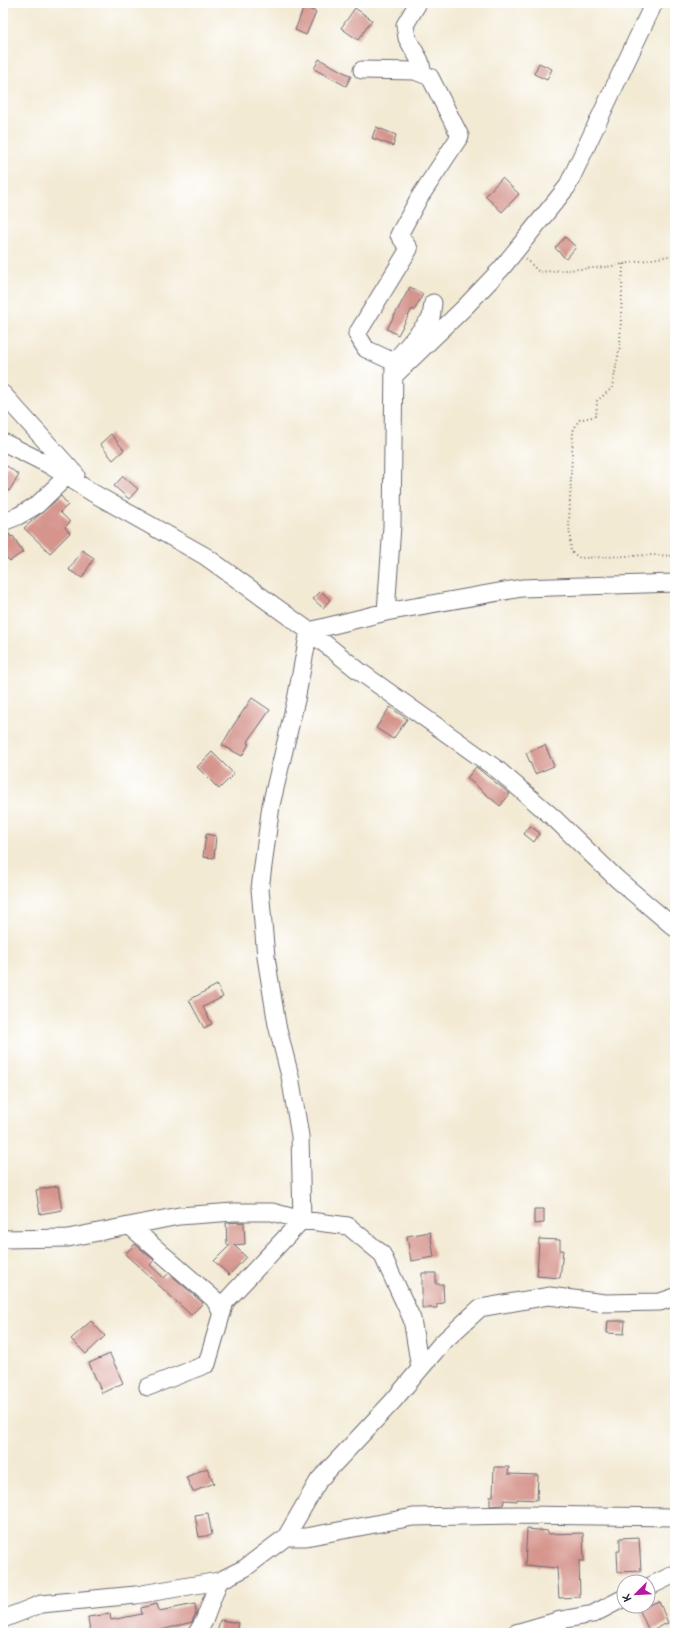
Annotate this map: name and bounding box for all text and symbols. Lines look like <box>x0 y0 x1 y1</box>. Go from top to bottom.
north arrow <box>616 1574 656 1614</box>
text: K <box>620 1592 635 1604</box>

